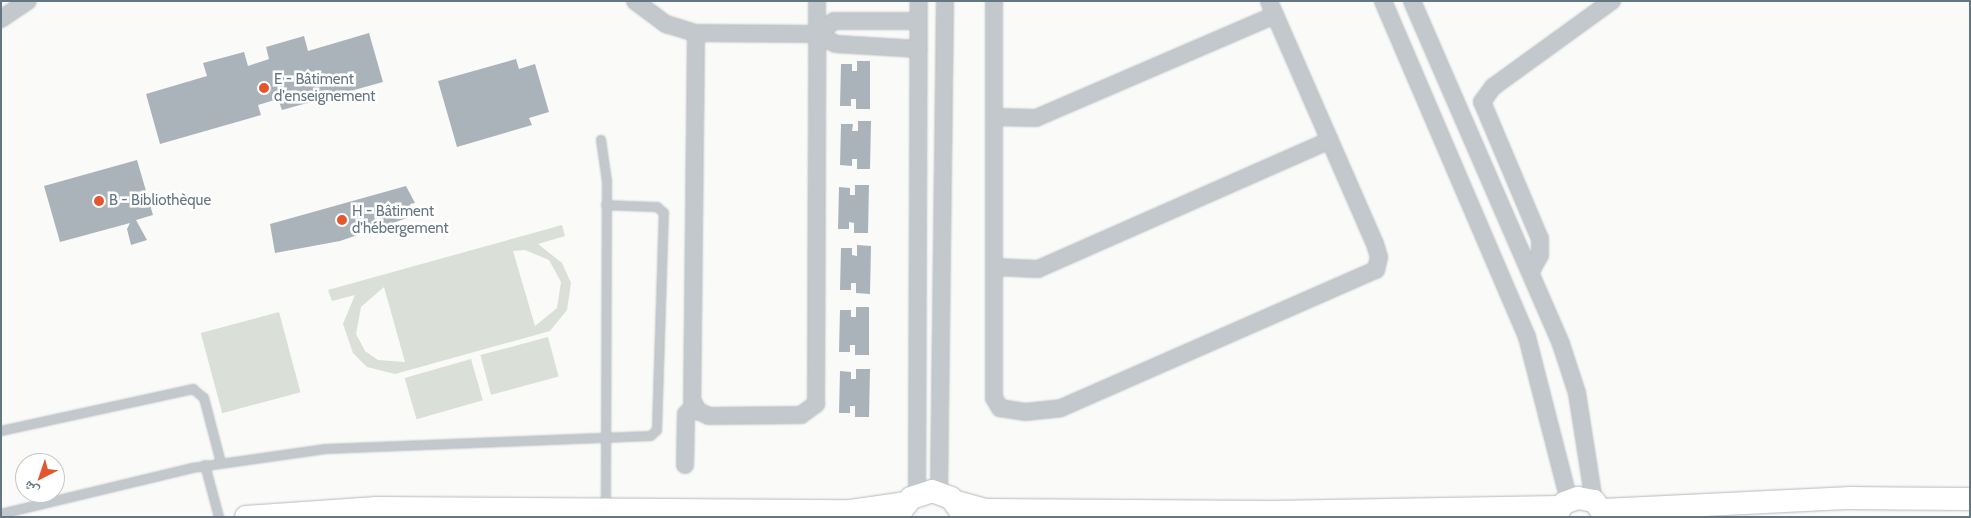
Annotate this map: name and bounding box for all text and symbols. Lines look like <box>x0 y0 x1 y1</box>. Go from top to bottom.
place label: E - Bâtiment d'enseignement <box>274 70 375 105</box>
marker: E - Bâtiment d'enseignement <box>258 82 270 94</box>
place label: B - Bibliothèque <box>109 192 211 210</box>
marker: B - Bibliothèque <box>93 195 105 207</box>
place label: H - Bâtiment d'hébergement <box>352 202 449 237</box>
marker: H - Bâtiment d'hébergement <box>336 214 348 226</box>
north arrow <box>15 453 65 503</box>
text: ش <box>19 477 42 500</box>

